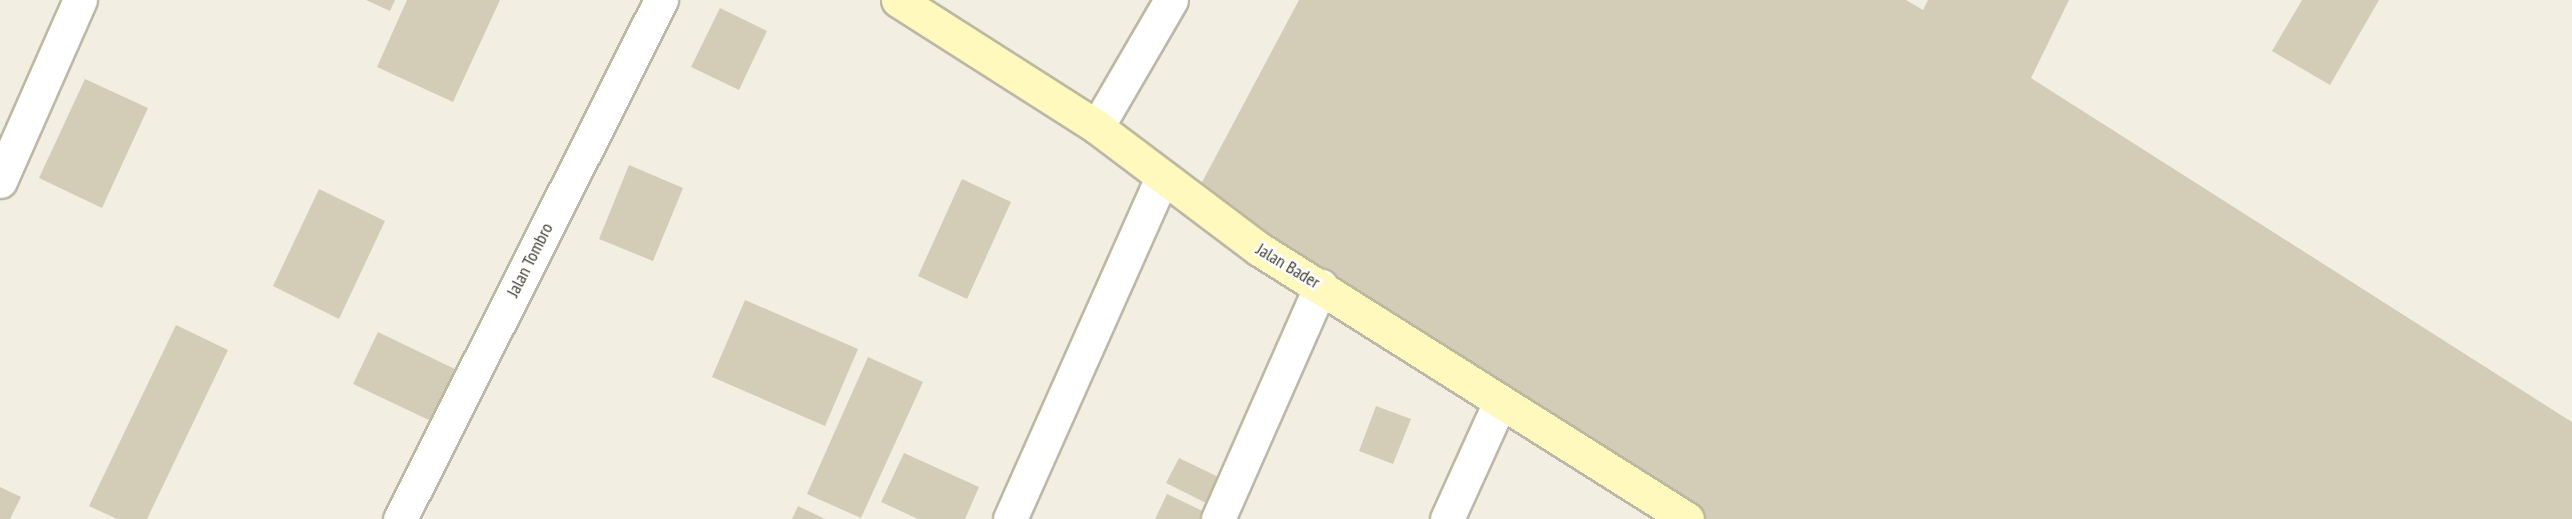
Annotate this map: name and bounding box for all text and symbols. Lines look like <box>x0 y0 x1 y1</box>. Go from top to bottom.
street label: Jalan Tombro <box>502 219 558 301</box>
street label: Jalan Bader <box>1252 239 1324 293</box>

